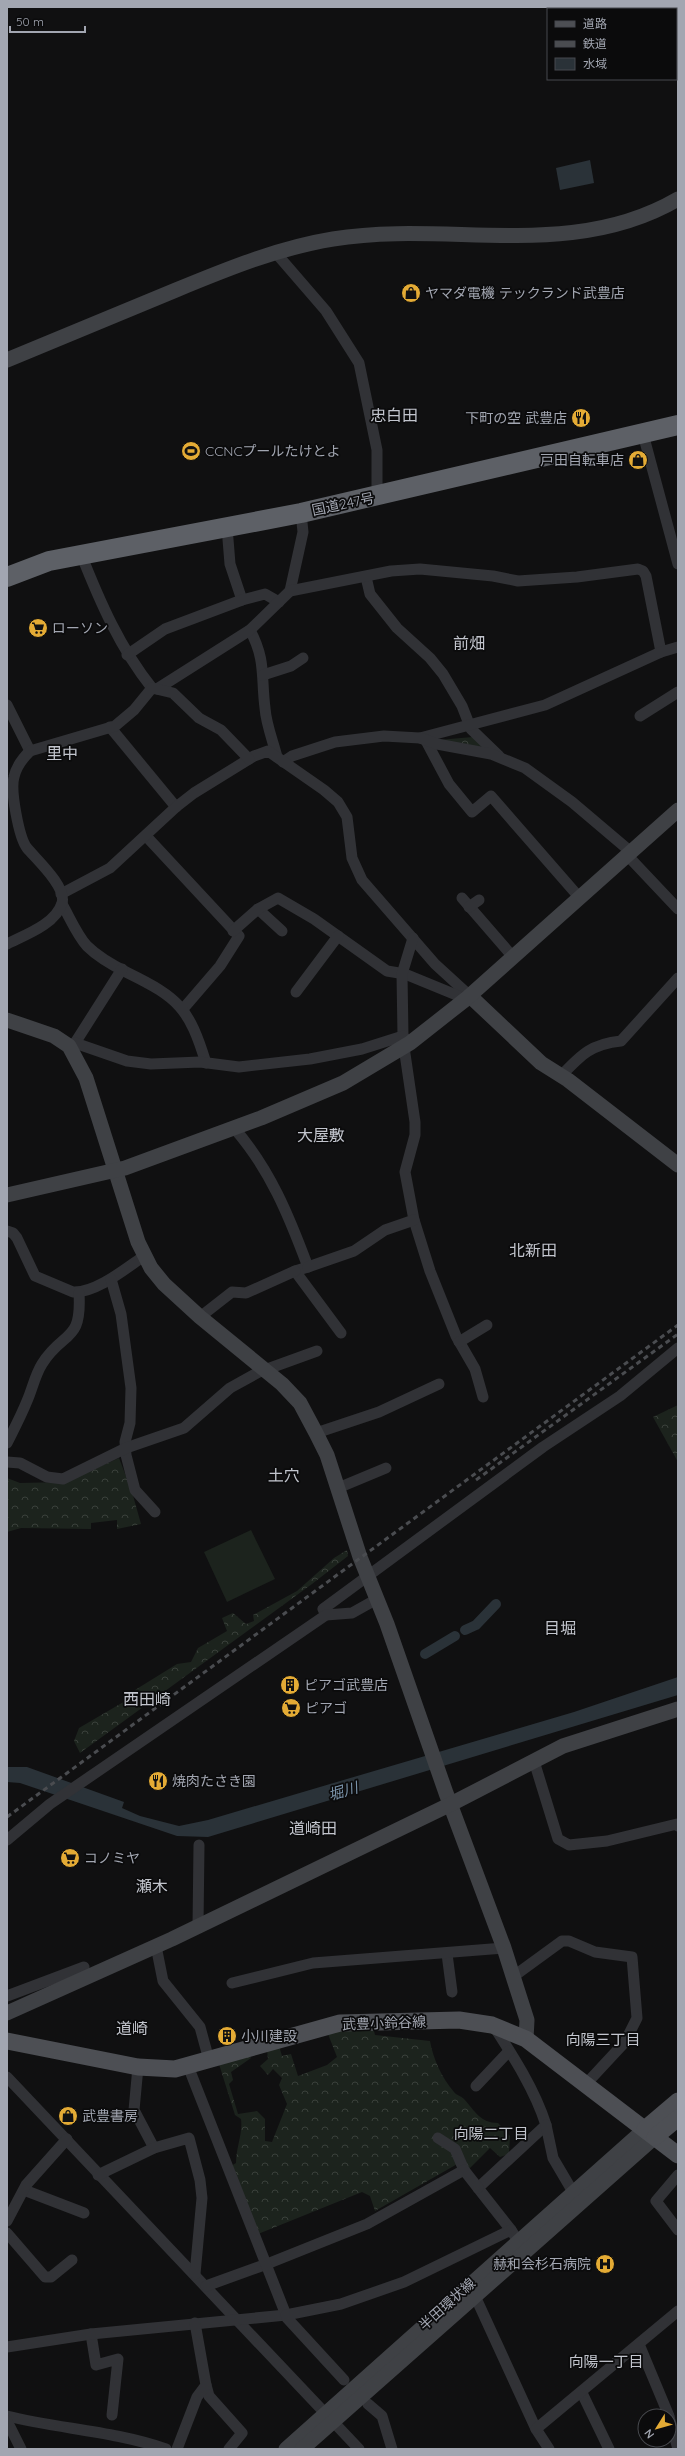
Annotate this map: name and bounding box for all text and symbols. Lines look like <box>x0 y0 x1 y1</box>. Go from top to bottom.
scale bar <box>10 8 85 34</box>
legend <box>547 8 677 80</box>
text: 50 m <box>16 14 44 29</box>
text: 道路 <box>583 16 607 31</box>
text: 鉄道 <box>583 36 607 51</box>
text: 水域 <box>583 56 607 71</box>
shop icon: ヤマダ電機 テックランド武豊店 <box>400 282 422 304</box>
place label: ヤマダ電機 テックランド武豊店 <box>425 284 625 302</box>
district label: 忠白田 <box>370 405 418 425</box>
restaurant icon: 下町の空 武豊店 <box>570 407 592 429</box>
place label: 下町の空 武豊店 <box>465 409 567 427</box>
sports icon: CCNCプールたけとよ <box>180 440 202 462</box>
place label: CCNCプールたけとよ <box>205 442 341 460</box>
shop icon: 戸田自転車店 <box>627 449 649 471</box>
place label: 戸田自転車店 <box>540 451 624 469</box>
street label: 国道247号 <box>310 489 376 519</box>
supermarket icon: ローソン <box>27 617 49 639</box>
place label: ローソン <box>52 619 108 637</box>
district label: 前畑 <box>453 633 485 653</box>
district label: 里中 <box>46 743 78 763</box>
district label: 大屋敷 <box>297 1125 345 1145</box>
district label: 北新田 <box>509 1240 557 1260</box>
district label: 土穴 <box>268 1465 300 1485</box>
district label: 目堀 <box>544 1618 576 1638</box>
building icon: ピアゴ武豊店 <box>279 1674 301 1696</box>
place label: ピアゴ武豊店 <box>304 1676 388 1694</box>
district label: 西田崎 <box>123 1689 171 1709</box>
supermarket icon: ピアゴ <box>280 1697 302 1719</box>
place label: ピアゴ <box>305 1699 347 1717</box>
restaurant icon: 焼肉たさき園 <box>147 1770 169 1792</box>
place label: 焼肉たさき園 <box>172 1772 256 1790</box>
water label: 堀川 <box>326 1777 362 1804</box>
district label: 道崎田 <box>289 1818 337 1838</box>
supermarket icon: コノミヤ <box>59 1847 81 1869</box>
place label: コノミヤ <box>84 1849 140 1867</box>
district label: 瀬木 <box>136 1876 168 1896</box>
street label: 武豊小鈴谷線 <box>342 2013 426 2033</box>
district label: 道崎 <box>116 2018 148 2038</box>
building icon: 小川建設 <box>216 2025 238 2047</box>
place label: 小川建設 <box>241 2027 297 2045</box>
district label: 向陽三丁目 <box>565 2030 641 2049</box>
shop icon: 武豊書房 <box>57 2105 79 2127</box>
place label: 武豊書房 <box>82 2107 138 2125</box>
district label: 向陽二丁目 <box>453 2124 529 2143</box>
hospital icon: 赫和会杉石病院 <box>594 2253 616 2275</box>
place label: 赫和会杉石病院 <box>493 2255 591 2273</box>
street label: 半田環状線 <box>415 2274 479 2334</box>
district label: 向陽一丁目 <box>568 2352 644 2371</box>
north arrow <box>637 2408 677 2448</box>
text: N <box>641 2427 657 2441</box>

